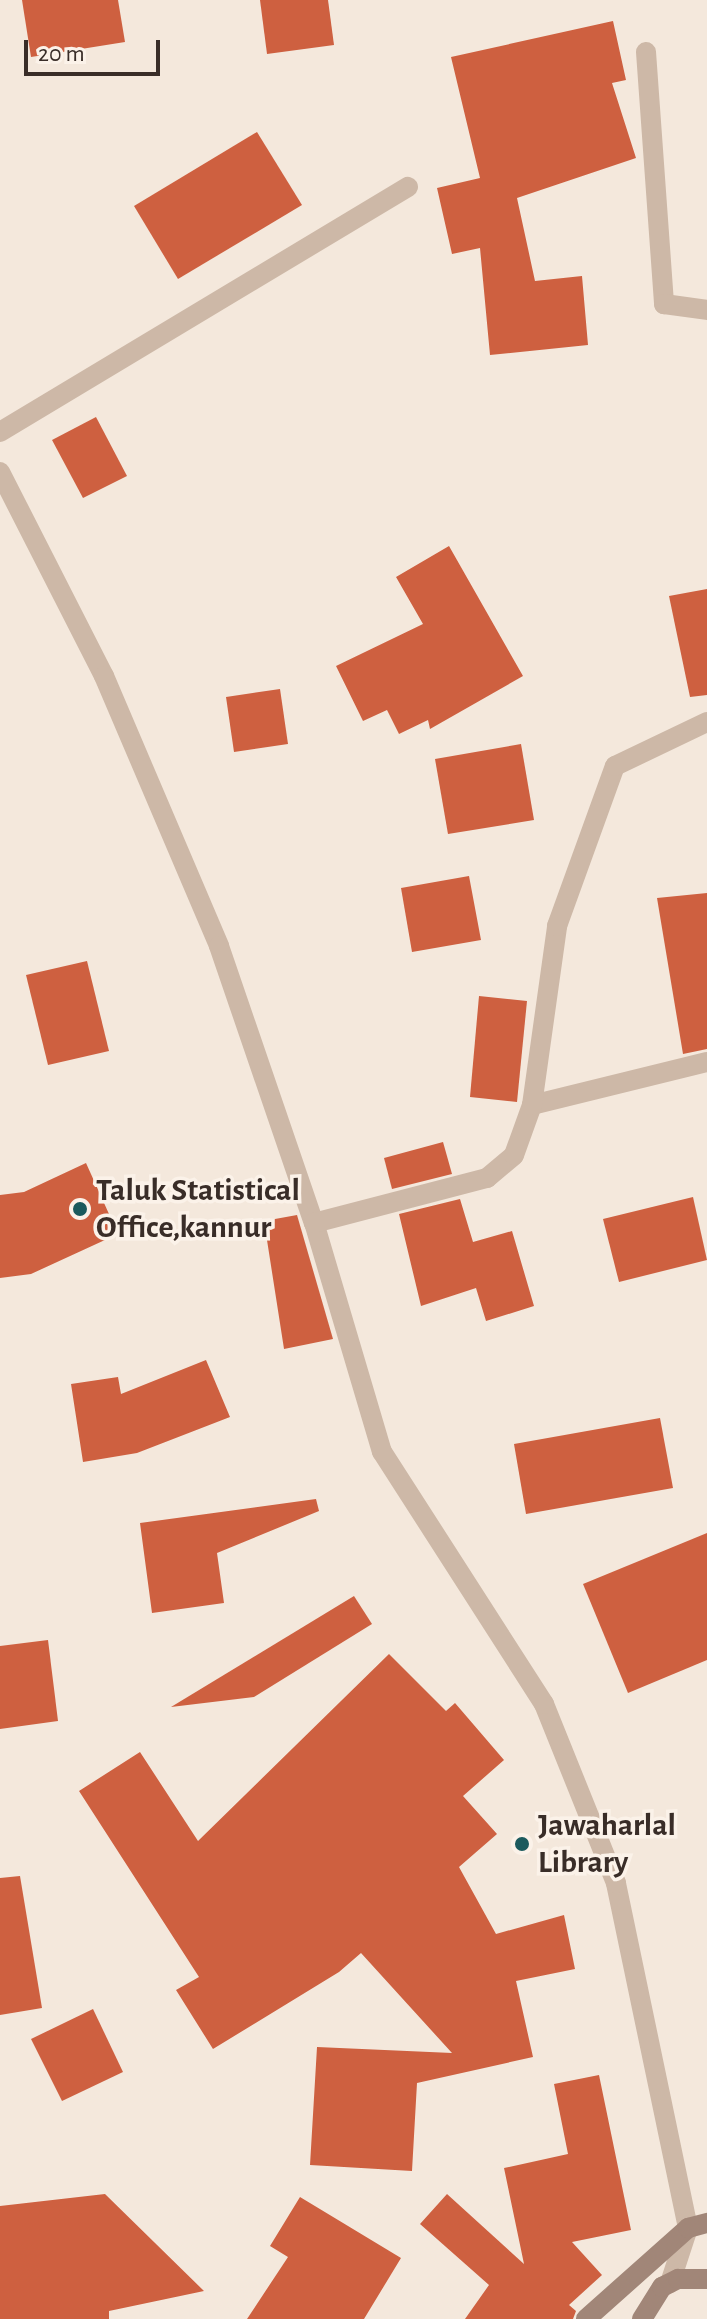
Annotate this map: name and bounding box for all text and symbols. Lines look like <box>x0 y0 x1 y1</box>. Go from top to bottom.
scale bar <box>28 24 164 74</box>
text: 20 m <box>38 42 85 66</box>
place label: Taluk Statistical Office,kannur <box>96 1172 300 1247</box>
marker: Taluk Statistical Office,kannur <box>71 1200 89 1218</box>
place label: Jawaharlal Library <box>538 1807 676 1882</box>
marker: Jawaharlal Library <box>513 1835 531 1853</box>

